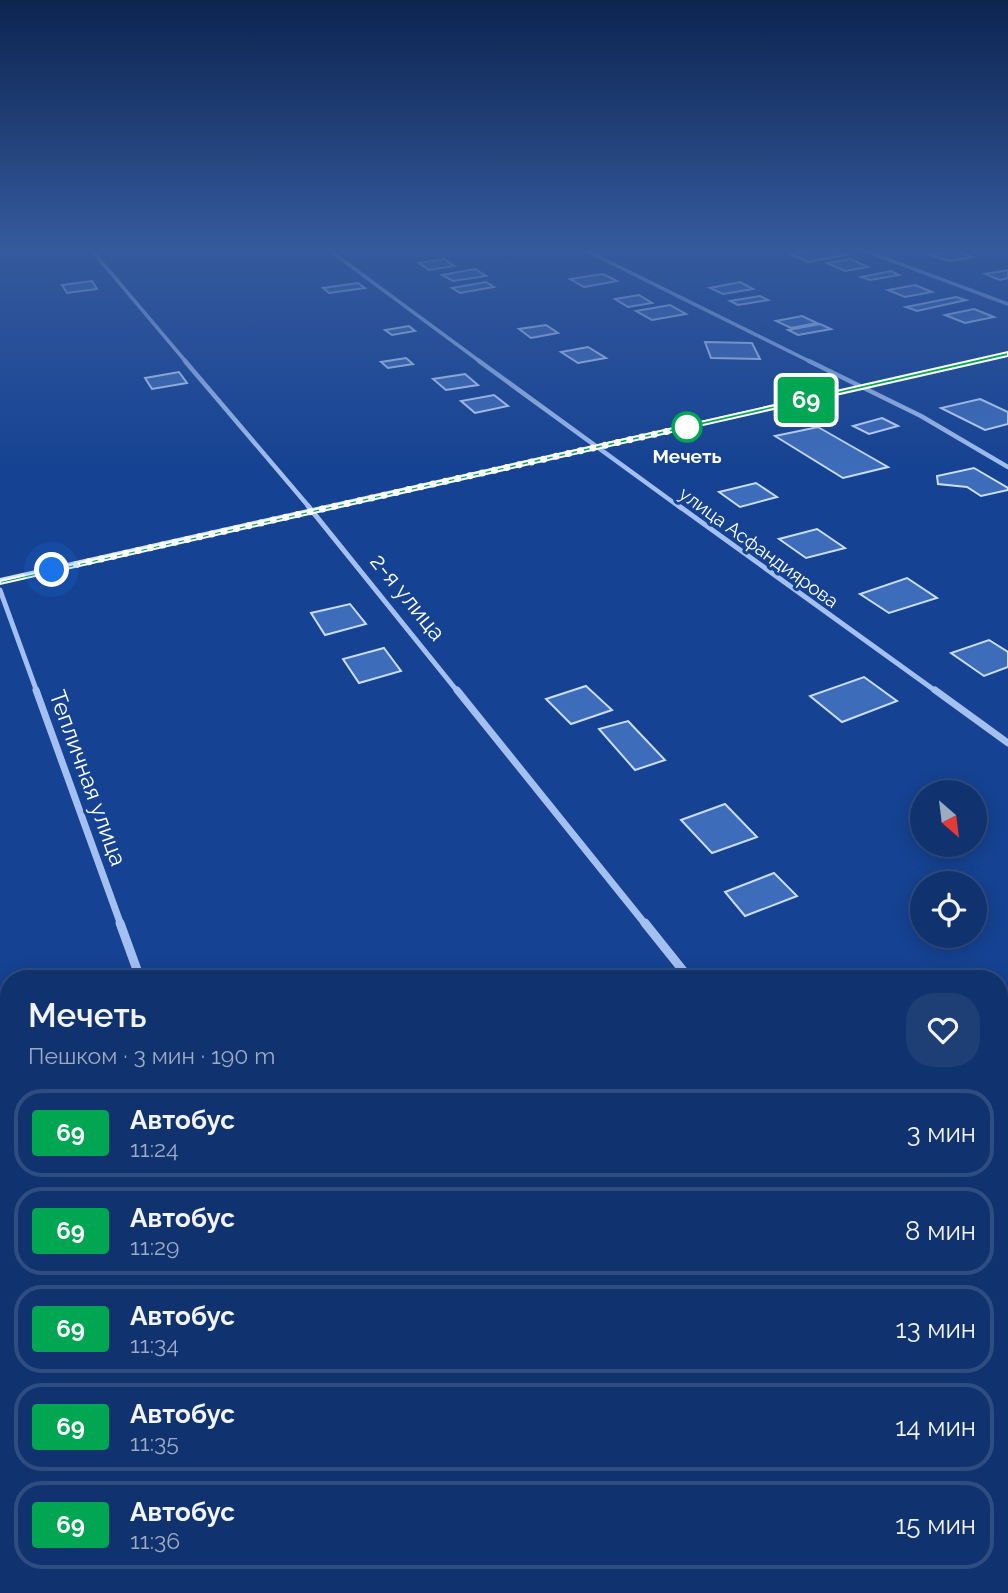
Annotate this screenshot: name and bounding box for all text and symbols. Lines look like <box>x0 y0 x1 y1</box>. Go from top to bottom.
line badge: 69 <box>774 377 838 423</box>
text: 69 <box>792 385 820 414</box>
marker: Мечеть <box>672 412 702 442</box>
place label: Мечеть <box>653 445 722 467</box>
street label: улица Асфандиярова <box>675 482 843 612</box>
street label: 2-я улица <box>365 548 452 646</box>
your location <box>34 552 69 587</box>
street label: Тепличная улица <box>44 686 133 869</box>
north arrow <box>910 780 987 858</box>
map controls <box>910 780 987 948</box>
button: locate <box>910 871 987 948</box>
button: heart <box>906 993 980 1067</box>
text: Мечеть <box>28 996 147 1035</box>
text: Пешком · 3 мин · 190 m <box>28 1042 275 1069</box>
text: Автобус <box>130 1105 235 1135</box>
text: 69 <box>56 1118 85 1147</box>
text: 3 мин <box>907 1118 976 1148</box>
text: 11:24 <box>130 1135 179 1162</box>
text: Автобус <box>130 1203 235 1233</box>
text: 69 <box>56 1216 85 1245</box>
text: 8 мин <box>905 1216 976 1246</box>
text: 11:29 <box>130 1233 179 1260</box>
text: Автобус <box>130 1301 235 1331</box>
text: 69 <box>56 1314 85 1343</box>
text: 13 мин <box>896 1314 976 1344</box>
text: 11:34 <box>130 1331 179 1358</box>
text: Автобус <box>130 1399 235 1429</box>
text: 69 <box>56 1412 85 1441</box>
text: 14 мин <box>895 1412 976 1442</box>
text: 11:35 <box>130 1429 179 1456</box>
text: Автобус <box>130 1497 235 1527</box>
text: 69 <box>56 1510 85 1539</box>
text: 15 мин <box>895 1510 976 1540</box>
text: 11:36 <box>130 1527 180 1554</box>

